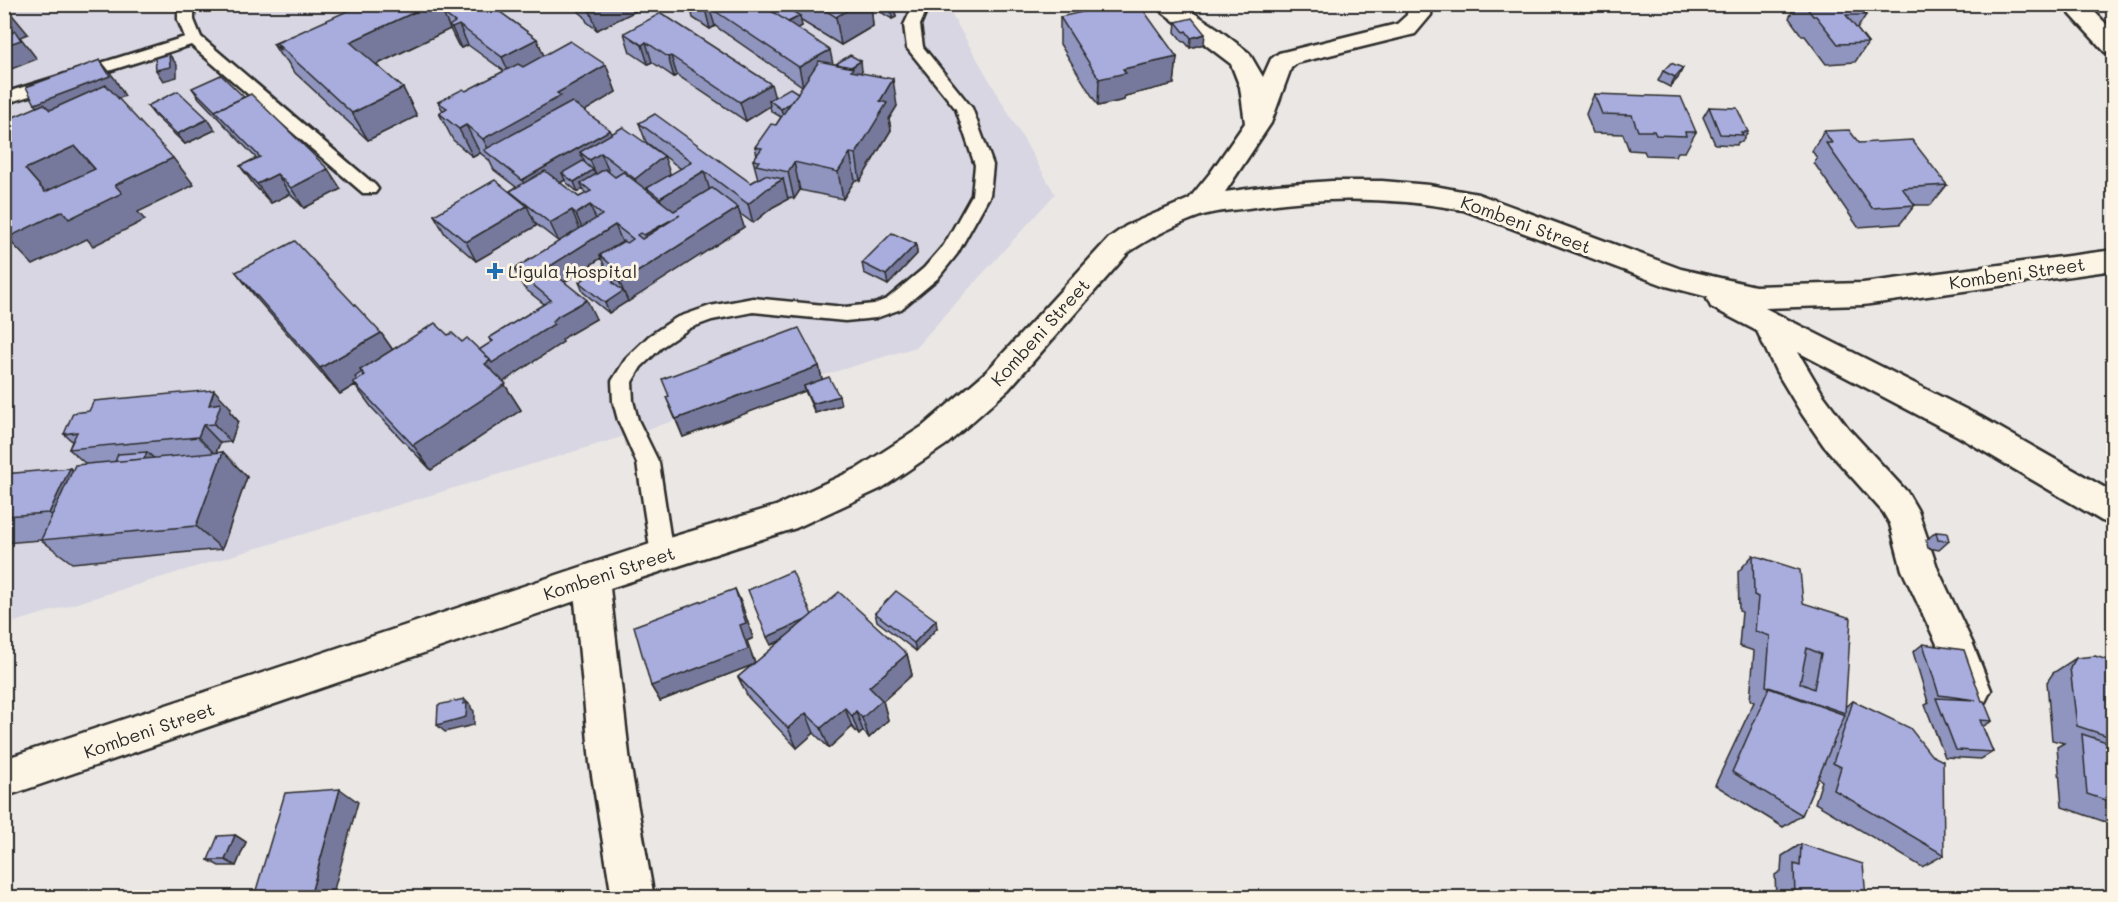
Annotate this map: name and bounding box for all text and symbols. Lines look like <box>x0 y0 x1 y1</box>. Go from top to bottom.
street label: Kombeni Street <box>1457 189 1595 259</box>
street label: Kombeni Street <box>1947 252 2087 294</box>
place label: Ligula Hospital <box>508 259 637 283</box>
marker: Ligula Hospital <box>486 262 504 280</box>
street label: Kombeni Street <box>985 273 1095 391</box>
street label: Kombeni Street <box>540 540 678 606</box>
street label: Kombeni Street <box>80 696 218 764</box>

